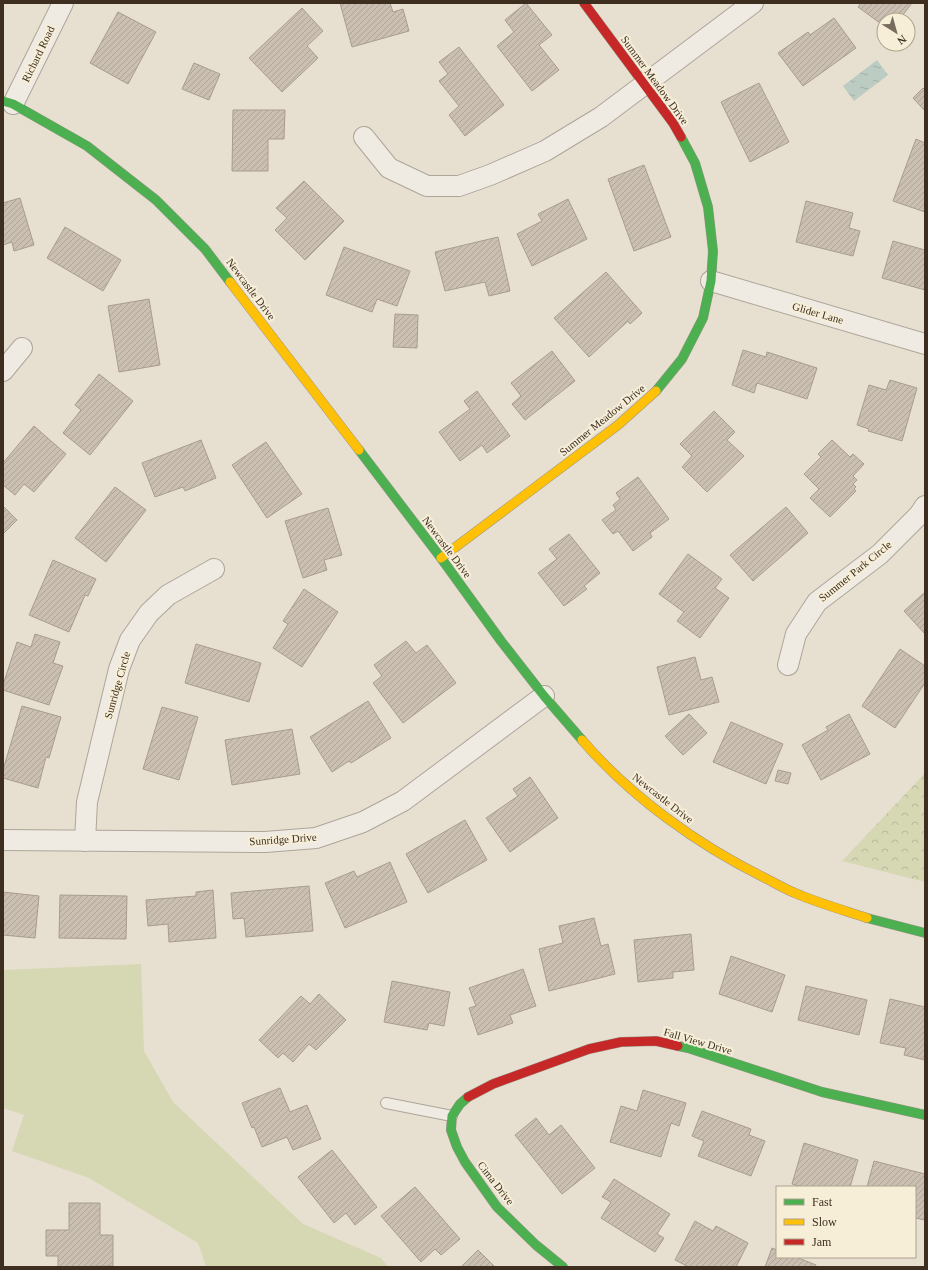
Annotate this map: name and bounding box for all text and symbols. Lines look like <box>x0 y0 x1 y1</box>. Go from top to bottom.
north arrow <box>876 12 916 52</box>
street label: Richard Road <box>19 24 57 84</box>
street label: Summer Meadow Drive <box>619 33 691 127</box>
text: N <box>895 33 909 47</box>
street label: Newcastle Drive <box>224 256 278 322</box>
street label: Glider Lane <box>791 300 845 326</box>
street label: Summer Meadow Drive <box>557 382 647 458</box>
street label: Newcastle Drive <box>420 514 474 580</box>
street label: Summer Park Circle <box>816 538 894 604</box>
street label: Sunridge Circle <box>102 650 132 720</box>
street label: Newcastle Drive <box>630 771 696 825</box>
street label: Sunridge Drive <box>249 831 317 847</box>
street label: Fall View Drive <box>662 1025 734 1057</box>
street label: Cima Drive <box>475 1159 517 1207</box>
legend <box>776 1186 916 1258</box>
text: Fast <box>812 1195 833 1209</box>
text: Slow <box>812 1215 837 1229</box>
text: Jam <box>812 1235 832 1249</box>

